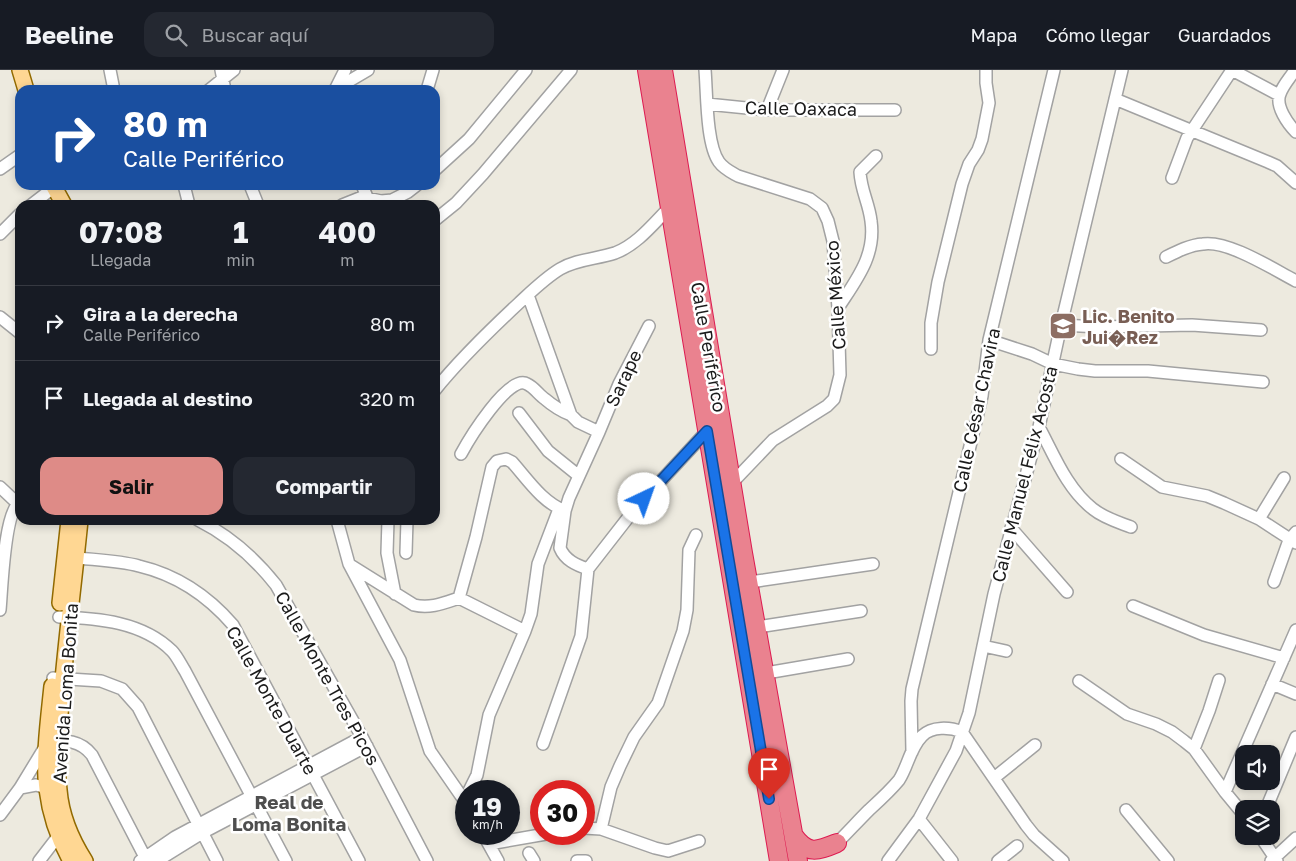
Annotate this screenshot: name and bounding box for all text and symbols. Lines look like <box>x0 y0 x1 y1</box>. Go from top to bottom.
search box <box>144 12 494 57</box>
text: Beeline <box>25 20 114 49</box>
icon: search <box>162 21 190 49</box>
text: Buscar aquí <box>202 23 308 46</box>
text: Mapa <box>971 24 1017 46</box>
text: Cómo llegar <box>1045 24 1150 46</box>
text: Guardados <box>1178 24 1271 46</box>
street label: Calle Oaxaca <box>745 96 857 120</box>
text: 80 m <box>123 103 208 145</box>
icon: right <box>40 105 105 170</box>
text: Calle Periférico <box>123 145 284 172</box>
text: 07:08 <box>79 214 163 250</box>
text: 1 <box>233 214 248 250</box>
text: 400 <box>319 214 376 250</box>
street label: Calle México <box>820 240 850 350</box>
text: Llegada <box>90 250 151 270</box>
text: min <box>227 250 255 270</box>
text: m <box>340 250 354 270</box>
street label: Calle Periférico <box>687 280 731 414</box>
text: Gira a la derecha <box>83 302 238 325</box>
place label: Lic. Benito Jui�Rez <box>1082 305 1175 348</box>
icon: right <box>40 309 68 337</box>
school or university icon: Lic. Benito Jui�Rez <box>1048 311 1078 341</box>
text: 80 m <box>370 312 415 335</box>
text: Calle Periférico <box>83 325 200 345</box>
street label: Calle César Chavira <box>948 326 1004 494</box>
street label: Sarape <box>600 346 646 410</box>
street label: Calle Manuel Félix Acosta <box>986 363 1062 585</box>
icon: arrive <box>40 384 68 412</box>
text: Llegada al destino <box>83 387 253 410</box>
text: 320 m <box>360 387 415 410</box>
button: Salir <box>40 457 223 515</box>
button: Compartir <box>233 457 415 515</box>
position arrow <box>617 472 669 524</box>
street label: Calle Monte Tres Picos <box>271 587 385 769</box>
street label: Avenida Loma Bonita <box>48 602 82 784</box>
street label: Calle Monte Duarte <box>222 622 322 778</box>
map controls <box>1235 745 1280 845</box>
button: sound <box>1235 745 1280 790</box>
pin <box>748 748 790 799</box>
icon: arrive <box>755 755 783 783</box>
speed limit sign: 30 <box>530 780 595 845</box>
district label: Real de Loma Bonita <box>232 790 346 835</box>
text: 19 <box>473 791 502 822</box>
button: layers <box>1235 800 1280 845</box>
text: km/h <box>472 817 503 832</box>

